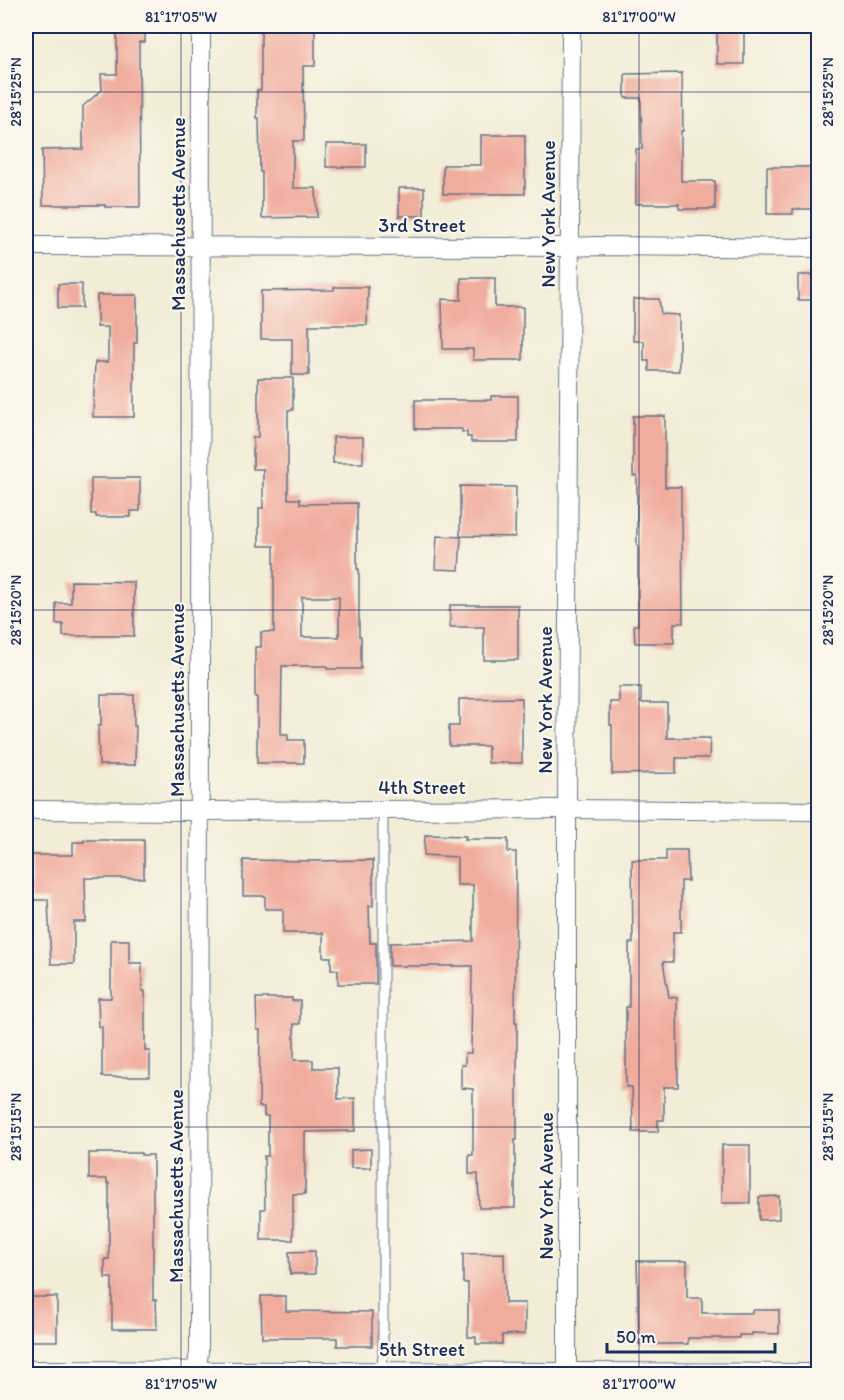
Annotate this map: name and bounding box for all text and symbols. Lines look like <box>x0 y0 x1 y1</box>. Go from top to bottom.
text: 81°17'05"W <box>145 8 217 26</box>
text: 81°17'00"W <box>602 8 676 26</box>
text: 28°15'25"N <box>7 57 25 127</box>
text: 28°15'25"N <box>819 57 837 127</box>
street label: Massachusetts Avenue <box>166 117 190 311</box>
street label: New York Avenue <box>536 140 560 288</box>
street label: 3rd Street <box>378 213 466 237</box>
text: 28°15'20"N <box>7 575 25 645</box>
text: 28°15'20"N <box>819 575 837 645</box>
street label: Massachusetts Avenue <box>165 603 189 797</box>
street label: New York Avenue <box>533 626 557 774</box>
street label: 4th Street <box>378 775 466 799</box>
street label: Massachusetts Avenue <box>164 1089 188 1283</box>
text: 28°15'15"N <box>7 1093 25 1161</box>
text: 28°15'15"N <box>819 1093 837 1161</box>
street label: New York Avenue <box>534 1112 558 1260</box>
scale bar <box>607 1316 775 1354</box>
text: 50 m <box>616 1326 656 1348</box>
street label: 5th Street <box>379 1337 465 1361</box>
text: 81°17'05"W <box>145 1375 217 1393</box>
text: 81°17'00"W <box>602 1375 676 1393</box>

